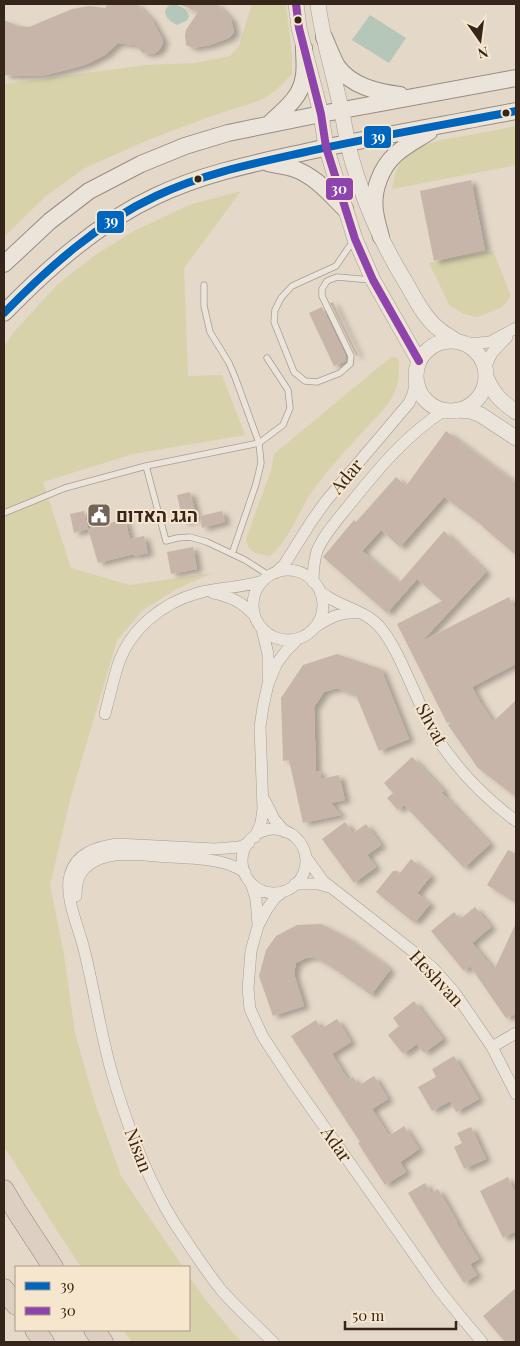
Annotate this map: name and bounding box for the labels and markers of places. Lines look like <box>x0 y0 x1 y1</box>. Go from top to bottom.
unlabelled marker <box>293 15 303 25</box>
unlabelled marker <box>501 108 511 118</box>
unlabelled marker <box>193 174 203 184</box>
public building icon: הגג האדום <box>86 502 112 528</box>
place label: הגג האדום <box>116 503 198 527</box>

